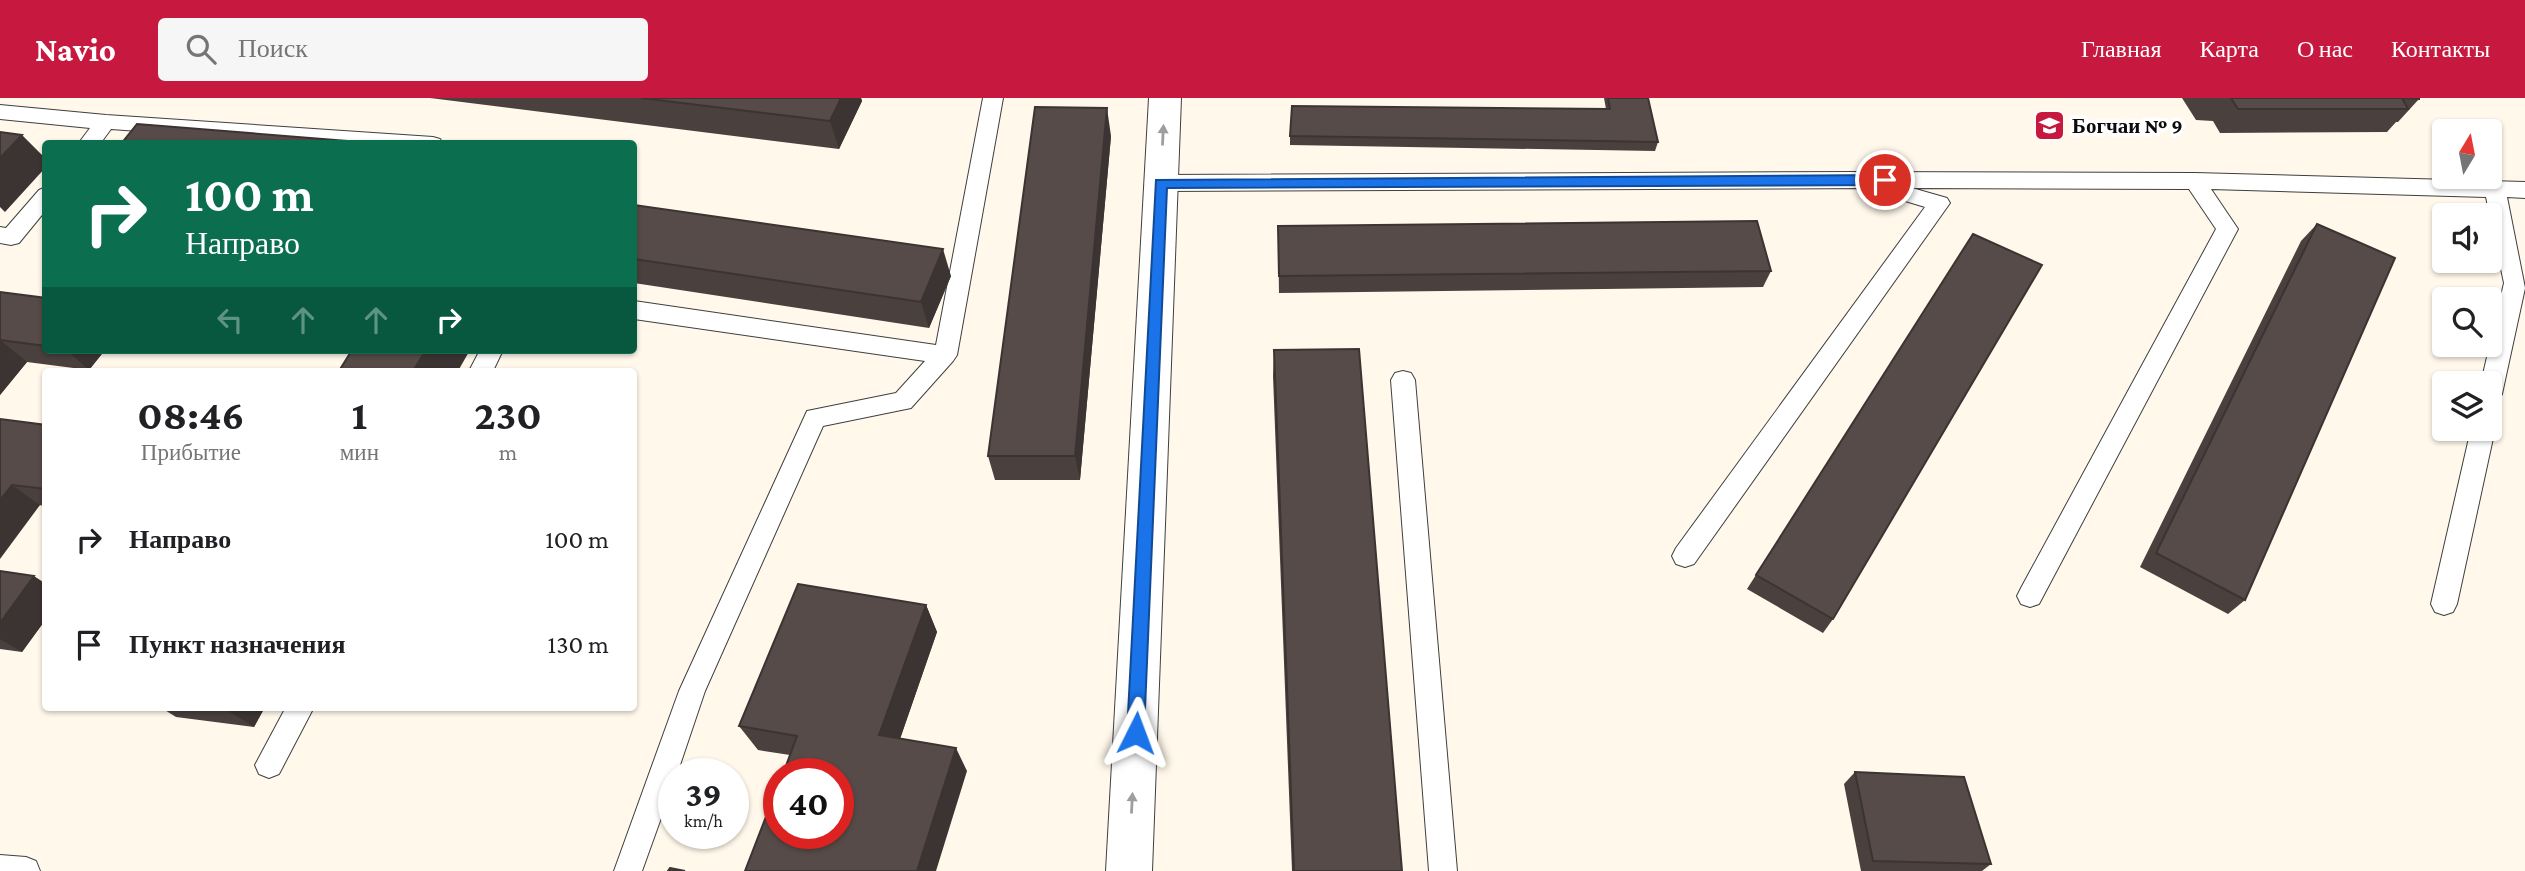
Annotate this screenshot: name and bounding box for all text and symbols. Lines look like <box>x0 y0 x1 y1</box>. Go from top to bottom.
search box <box>158 18 648 81</box>
icon: search <box>182 30 220 68</box>
text: Navio <box>35 31 116 68</box>
text: Поиск <box>238 34 308 63</box>
text: Главная <box>2081 35 2162 62</box>
text: Карта <box>2200 35 2259 62</box>
text: О нас <box>2297 35 2353 62</box>
text: Контакты <box>2391 35 2490 62</box>
school or university icon: Богчаи № 9 <box>2032 109 2066 143</box>
place label: Богчаи № 9 <box>2072 114 2183 138</box>
north arrow <box>2432 119 2502 189</box>
map controls <box>2432 119 2502 441</box>
one-way arrow <box>1158 124 1169 146</box>
pin <box>1855 150 1915 210</box>
icon: arrive <box>1866 161 1904 199</box>
text: 100 m <box>185 167 314 222</box>
icon: right <box>70 168 161 259</box>
button: sound <box>2432 203 2502 273</box>
text: Направо <box>185 225 300 261</box>
button: search <box>2432 287 2502 357</box>
icon: left <box>211 301 249 339</box>
icon: ahead <box>284 301 322 339</box>
icon: ahead <box>357 301 395 339</box>
icon: right <box>430 301 468 339</box>
button: layers <box>2432 371 2502 441</box>
text: 08:46 <box>137 391 245 438</box>
text: 1 <box>352 391 367 438</box>
text: 230 <box>474 391 542 438</box>
text: Прибытие <box>141 439 241 465</box>
text: мин <box>340 439 379 465</box>
text: m <box>499 439 517 465</box>
icon: right <box>70 521 108 559</box>
text: Направо <box>129 525 231 554</box>
text: 100 m <box>545 525 609 554</box>
icon: arrive <box>70 626 108 664</box>
text: Пункт назначения <box>129 630 346 659</box>
text: 130 m <box>548 630 609 659</box>
position arrow <box>1099 696 1173 770</box>
speed limit sign: 40 <box>763 758 854 849</box>
text: 39 <box>685 775 722 814</box>
one-way arrow <box>1127 792 1138 814</box>
text: km/h <box>684 811 723 831</box>

